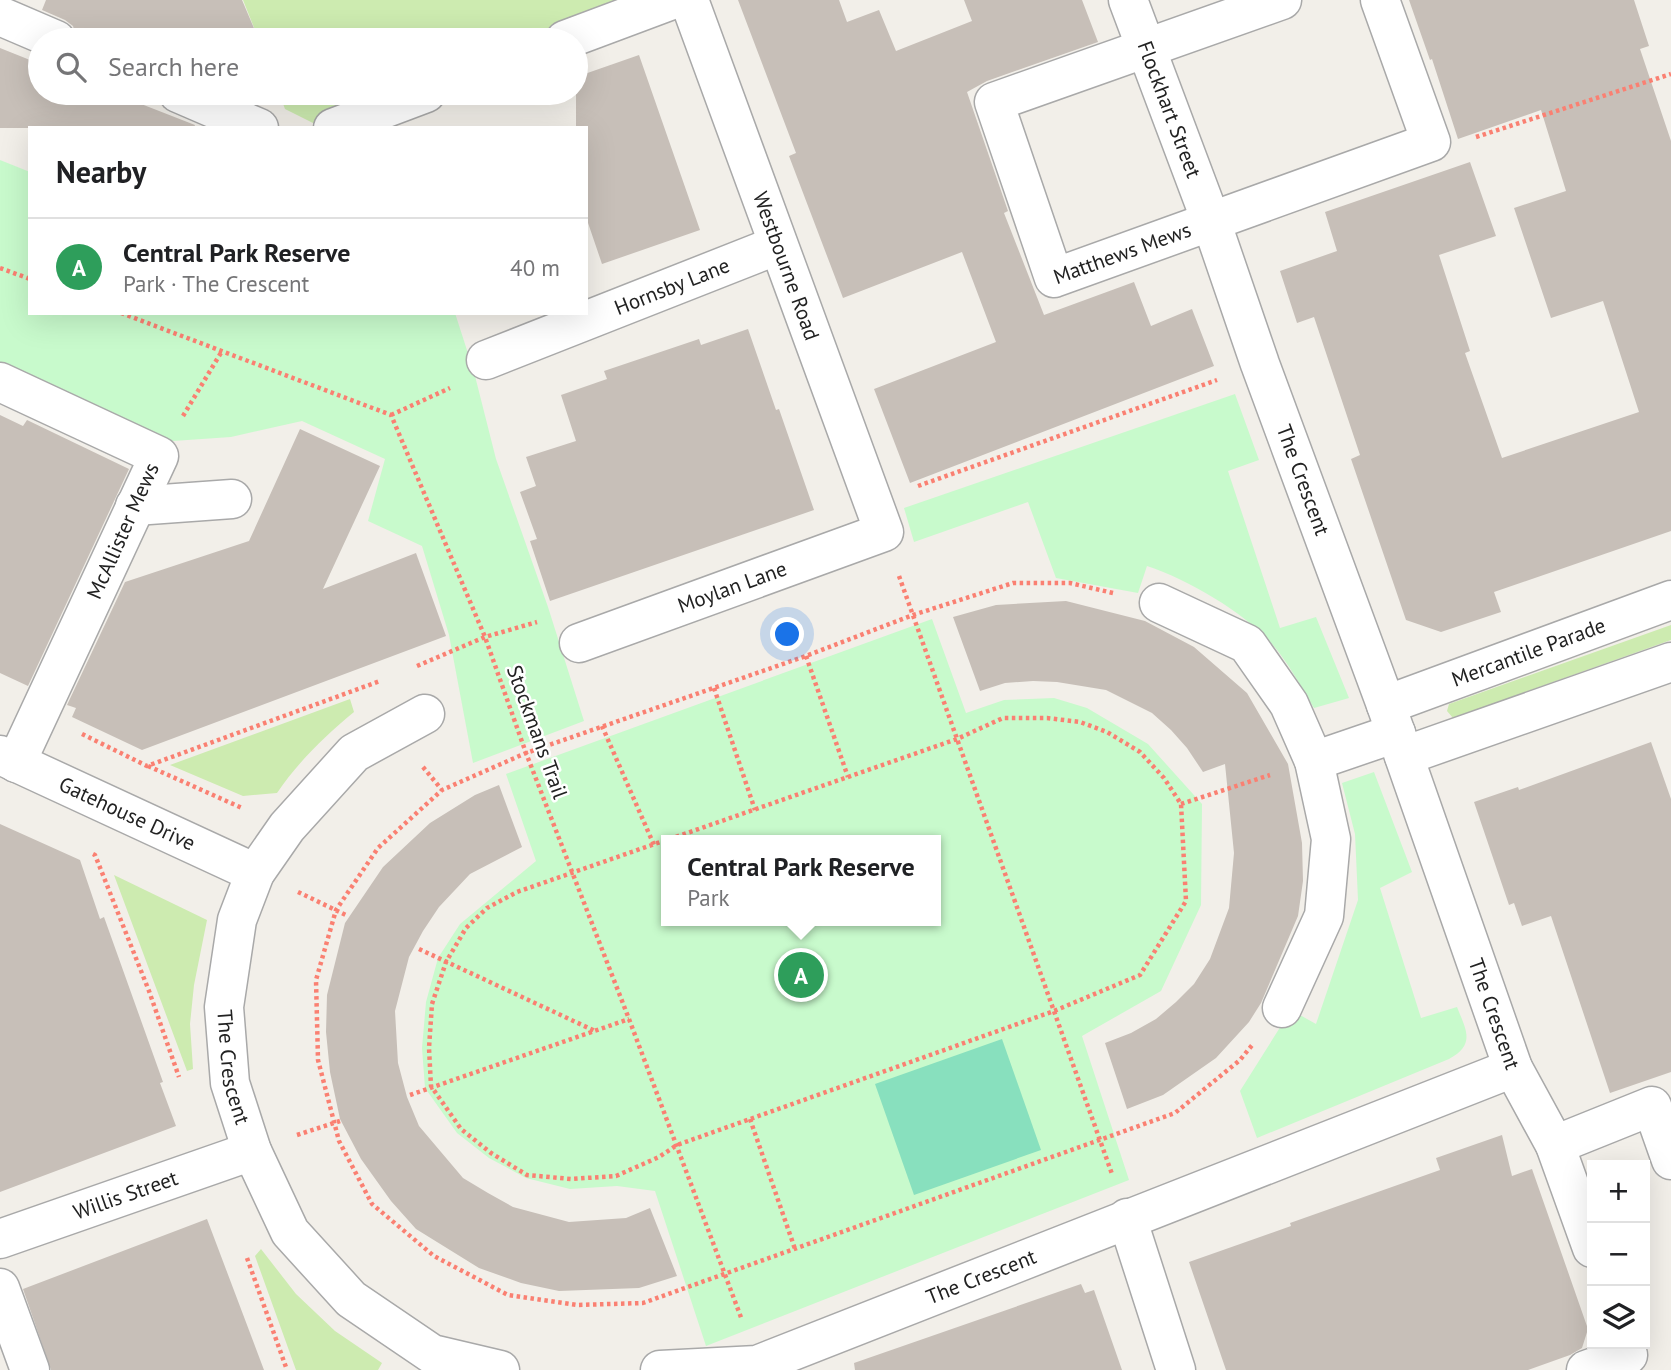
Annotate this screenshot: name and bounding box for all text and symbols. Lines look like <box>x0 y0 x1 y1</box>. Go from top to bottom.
search box <box>28 28 588 105</box>
street label: Flockhart Street <box>1132 37 1208 181</box>
icon: search <box>52 48 90 86</box>
text: Search here <box>108 50 239 83</box>
text: Nearby <box>56 152 146 191</box>
street label: Westbourne Road <box>747 188 826 344</box>
street label: Matthews Mews <box>1050 216 1195 290</box>
text: Central Park Reserve <box>123 236 350 269</box>
street label: Hornsby Lane <box>610 251 733 321</box>
text: A <box>72 253 86 282</box>
text: 40 m <box>510 253 560 282</box>
text: Park · The Crescent <box>123 269 309 298</box>
street label: The Crescent <box>1271 421 1336 539</box>
street label: McAllister Mews <box>80 458 165 603</box>
street label: Moylan Lane <box>674 555 790 619</box>
street label: Mercantile Parade <box>1448 611 1609 693</box>
your location <box>770 617 804 651</box>
street label: Stockmans Trail <box>501 661 574 802</box>
street label: Gatehouse Drive <box>55 770 200 856</box>
popup <box>661 835 941 926</box>
text: Central Park Reserve <box>687 850 915 883</box>
text: Park <box>687 883 730 912</box>
pin: A <box>778 949 824 1001</box>
street label: The Crescent <box>1463 954 1526 1073</box>
street label: The Crescent <box>211 1009 256 1128</box>
map controls <box>1587 1160 1650 1349</box>
button: + <box>1587 1160 1650 1223</box>
street label: Willis Street <box>69 1164 181 1225</box>
button: − <box>1587 1223 1650 1286</box>
street label: The Crescent <box>922 1243 1040 1310</box>
button: layers <box>1587 1286 1650 1349</box>

